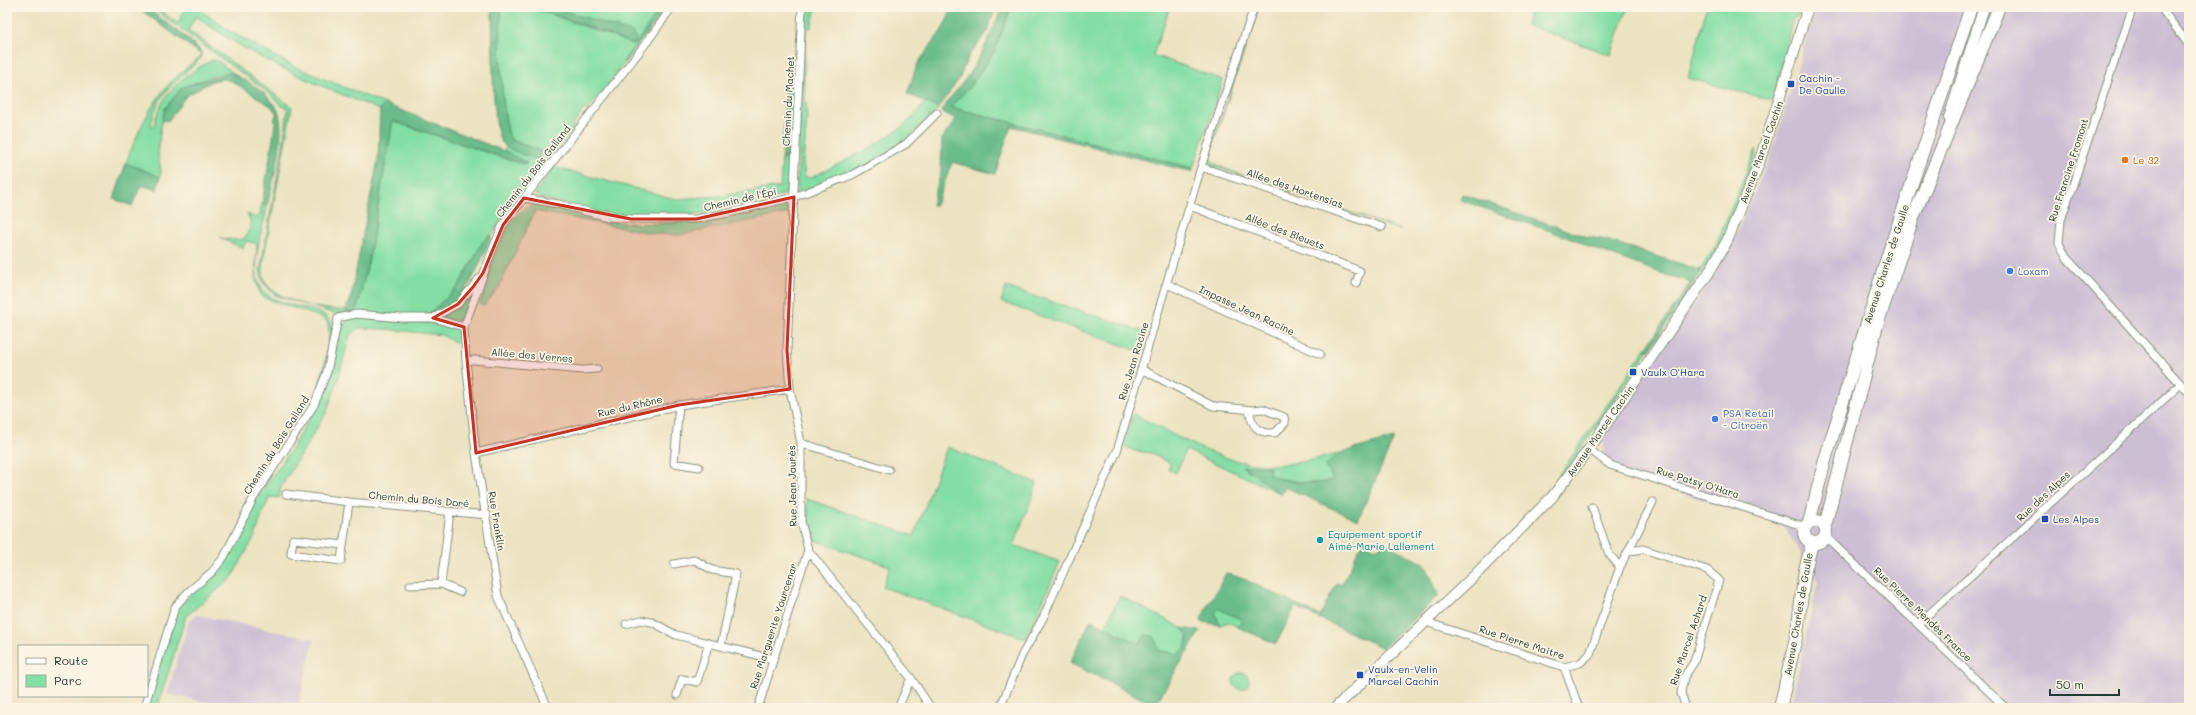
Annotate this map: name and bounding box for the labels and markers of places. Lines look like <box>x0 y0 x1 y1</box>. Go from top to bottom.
place label: Cachin - De Gaulle <box>1799 71 1846 97</box>
marker: Cachin - De Gaulle <box>1786 79 1796 89</box>
place label: Le 32 <box>2133 153 2159 167</box>
marker: Le 32 <box>2120 155 2130 165</box>
place label: Loxam <box>2018 264 2049 278</box>
marker: Loxam <box>2005 266 2015 276</box>
place label: Vaulx O'Hara <box>1641 365 1705 379</box>
marker: Vaulx O'Hara <box>1628 367 1638 377</box>
place label: PSA Retail - Citroën <box>1723 406 1774 432</box>
marker: PSA Retail - Citroën <box>1710 414 1720 424</box>
place label: Les Alpes <box>2053 512 2099 526</box>
marker: Les Alpes <box>2040 514 2050 524</box>
place label: Equipement sportif Aimé-Marie Lallement <box>1328 527 1435 553</box>
marker: Equipement sportif Aimé-Marie Lallement <box>1315 535 1325 545</box>
place label: Vaulx-en-Velin Marcel Cachin <box>1368 662 1439 688</box>
marker: Vaulx-en-Velin Marcel Cachin <box>1355 670 1365 680</box>

